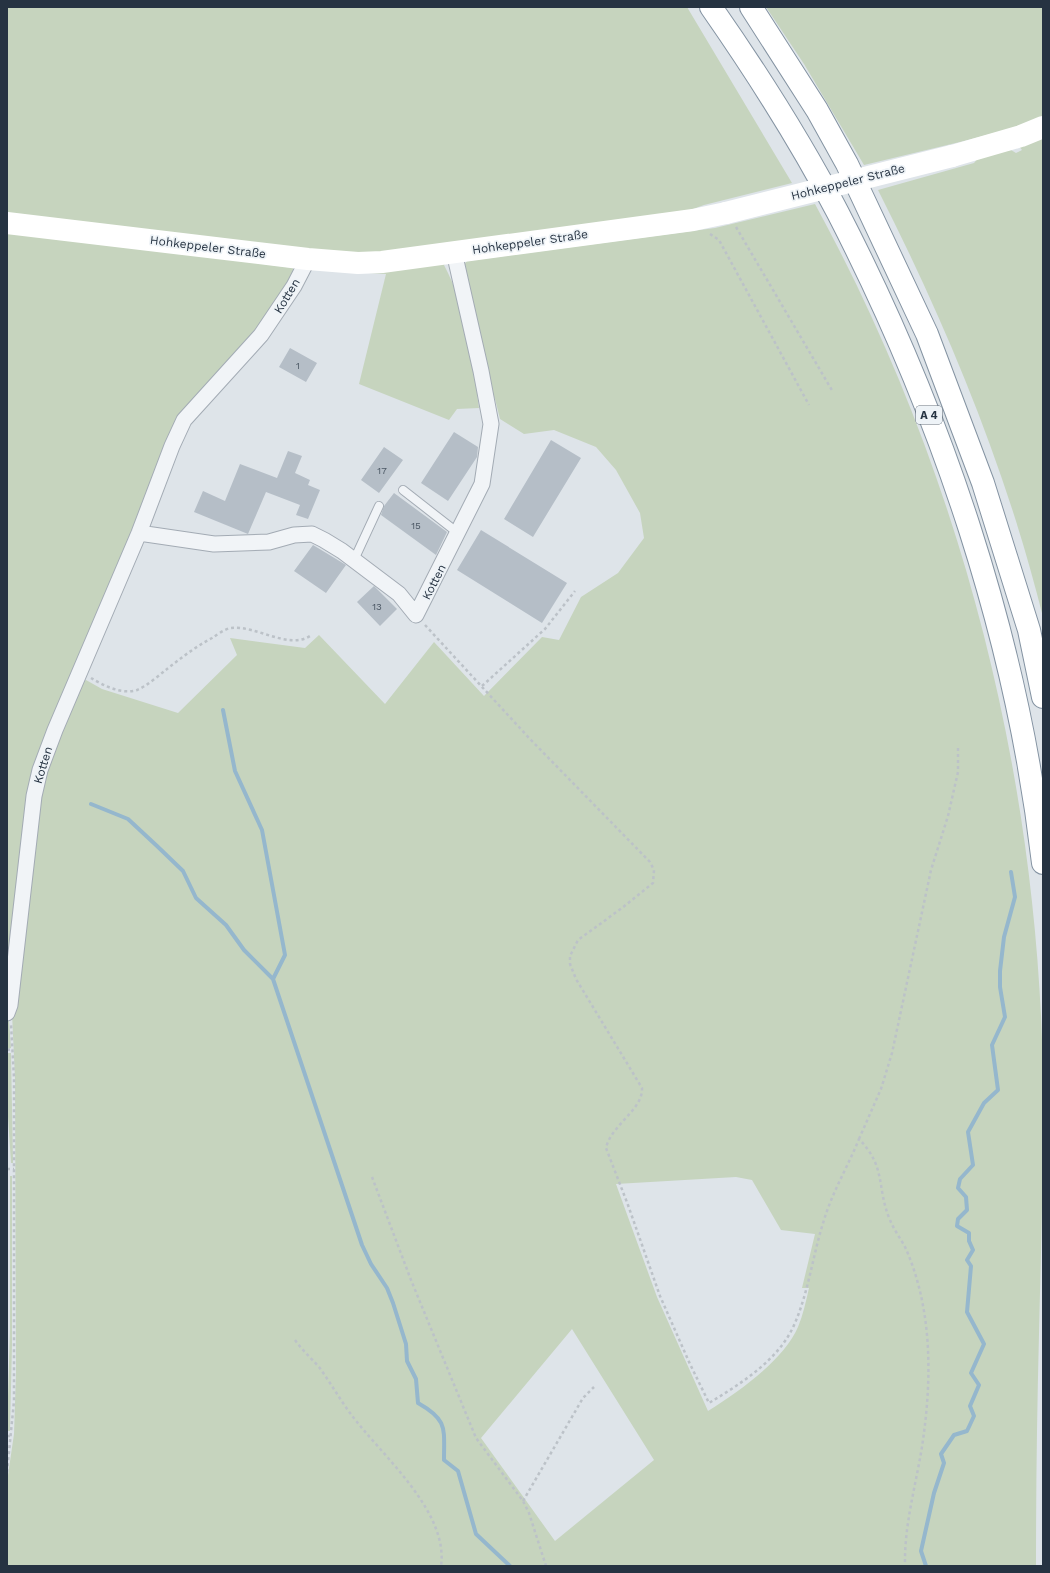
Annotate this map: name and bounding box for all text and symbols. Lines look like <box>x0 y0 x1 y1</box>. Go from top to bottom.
street label: Hohkeppeler Straße <box>790 161 906 203</box>
street label: Hohkeppeler Straße <box>471 227 589 257</box>
street label: Hohkeppeler Straße <box>149 233 267 261</box>
street label: Kotten <box>271 276 303 316</box>
house number: 1 <box>296 360 300 371</box>
road number: A 4 <box>916 406 942 424</box>
house number: 17 <box>377 465 387 476</box>
house number: 15 <box>411 520 421 531</box>
street label: Kotten <box>419 562 449 602</box>
house number: 13 <box>372 601 382 612</box>
street label: Kotten <box>31 745 55 785</box>

